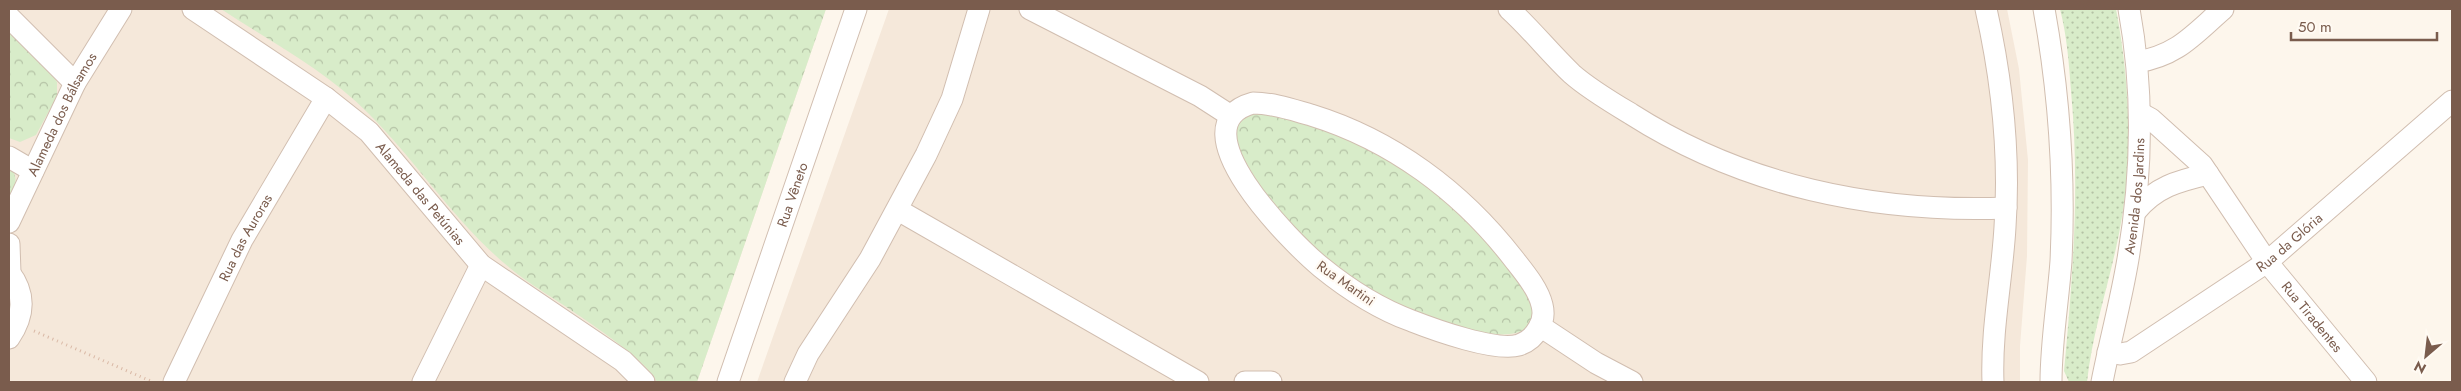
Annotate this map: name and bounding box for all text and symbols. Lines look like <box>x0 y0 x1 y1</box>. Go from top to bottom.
scale bar <box>2291 10 2437 42</box>
text: 50 m <box>2298 16 2332 38</box>
street label: Alameda dos Bálsamos <box>22 48 102 179</box>
street label: Alameda das Petúnias <box>371 137 470 250</box>
street label: Avenida dos Jardins <box>2119 137 2149 256</box>
street label: Rua Vêneto <box>772 159 813 230</box>
street label: Rua das Auroras <box>214 190 277 285</box>
street label: Rua da Glória <box>2252 208 2327 277</box>
street label: Rua Martini <box>1313 256 1379 310</box>
street label: Rua Tiradentes <box>2277 277 2348 357</box>
north arrow <box>2401 331 2451 381</box>
text: N <box>2410 356 2430 379</box>

